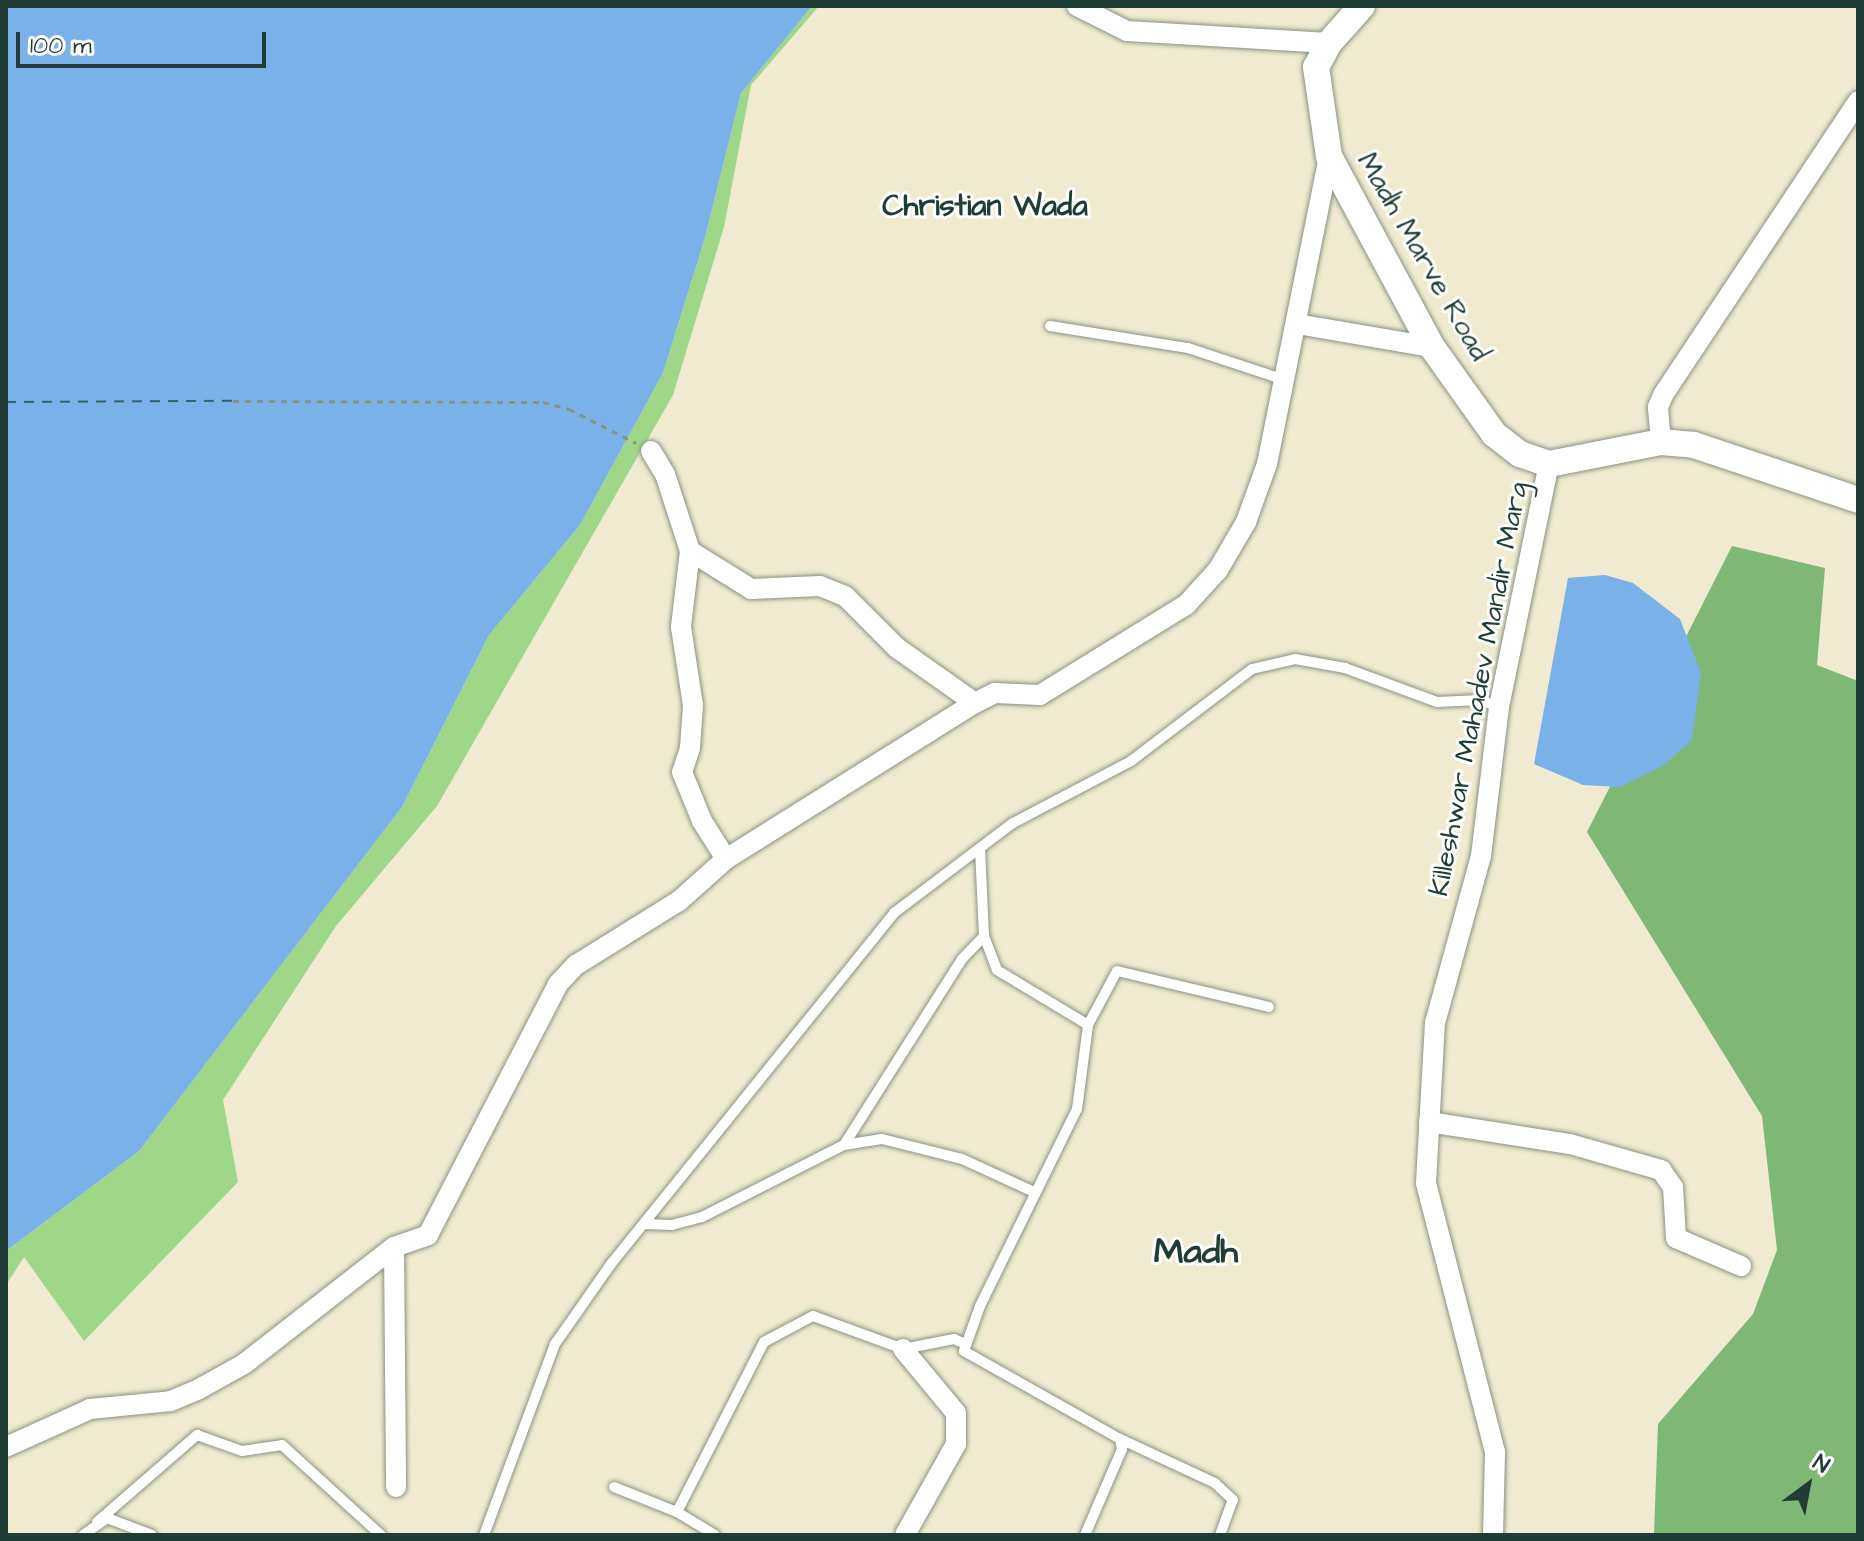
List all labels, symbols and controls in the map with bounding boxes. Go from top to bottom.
scale bar [20,16,270,66]
text: 100 m [30,29,92,63]
street label: Madh Marve Road [1350,147,1496,367]
district label: Christian Wada [882,188,1088,224]
street label: Killeshwar Mahadev Mandir Marg [1422,479,1536,899]
district label: Madh [1154,1230,1238,1274]
north arrow [1768,1445,1848,1525]
text: N [1807,1447,1835,1481]

